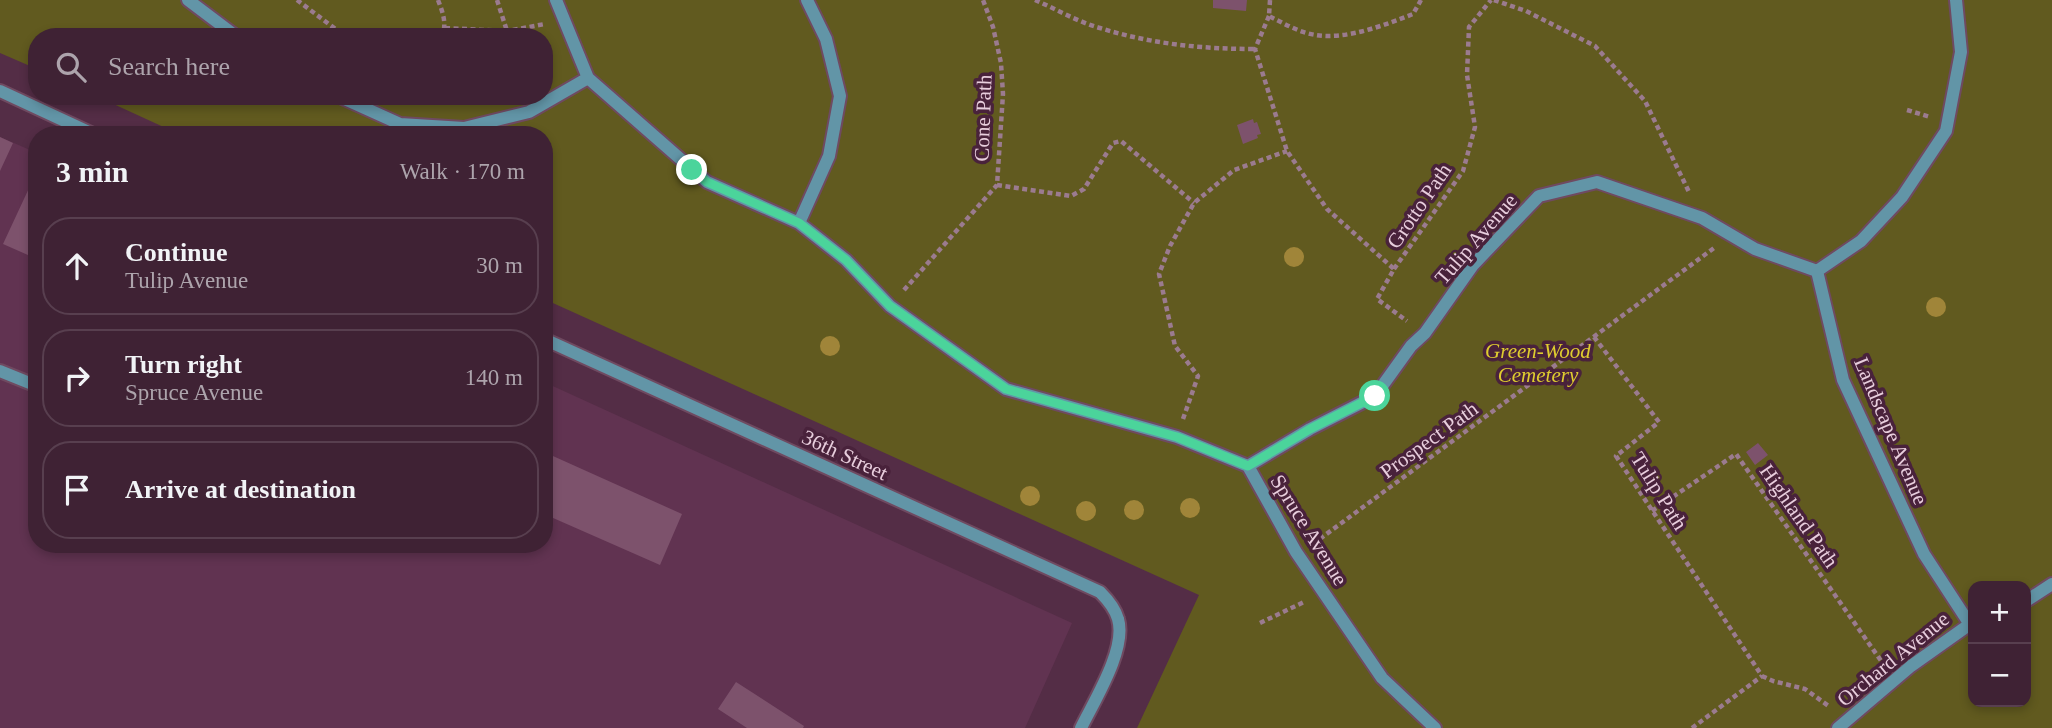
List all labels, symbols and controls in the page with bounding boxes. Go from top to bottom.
search box [28,28,553,105]
icon: search [52,48,90,86]
text: Search here [108,52,230,81]
street label: Cone Path [969,74,997,162]
route end [676,154,707,185]
text: 3 min [56,155,129,188]
text: Walk · 170 m [400,159,525,184]
street label: Grotto Path [1382,159,1456,253]
street label: Tulip Avenue [1430,189,1522,289]
text: Continue [125,238,228,267]
icon: ahead [58,247,96,285]
text: 30 m [476,253,523,278]
text: Tulip Avenue [125,268,248,293]
park label: Green-Wood Cemetery [1485,339,1591,387]
text: Turn right [125,350,242,379]
street label: Landscape Avenue [1849,354,1933,508]
icon: right [58,359,96,397]
text: 140 m [465,365,523,390]
text: Spruce Avenue [125,380,263,405]
route start [1359,380,1390,411]
street label: Prospect Path [1375,396,1483,483]
street label: 36th Street [798,425,892,485]
street label: Tulip Path [1626,448,1693,535]
street label: Highland Path [1755,460,1844,573]
street label: Spruce Avenue [1265,470,1353,590]
icon: arrive [58,471,96,509]
text: Arrive at destination [125,475,356,504]
map controls [1968,581,2031,707]
button: + [1968,581,2031,644]
street label: Orchard Avenue [1832,607,1954,711]
button: − [1968,644,2031,707]

